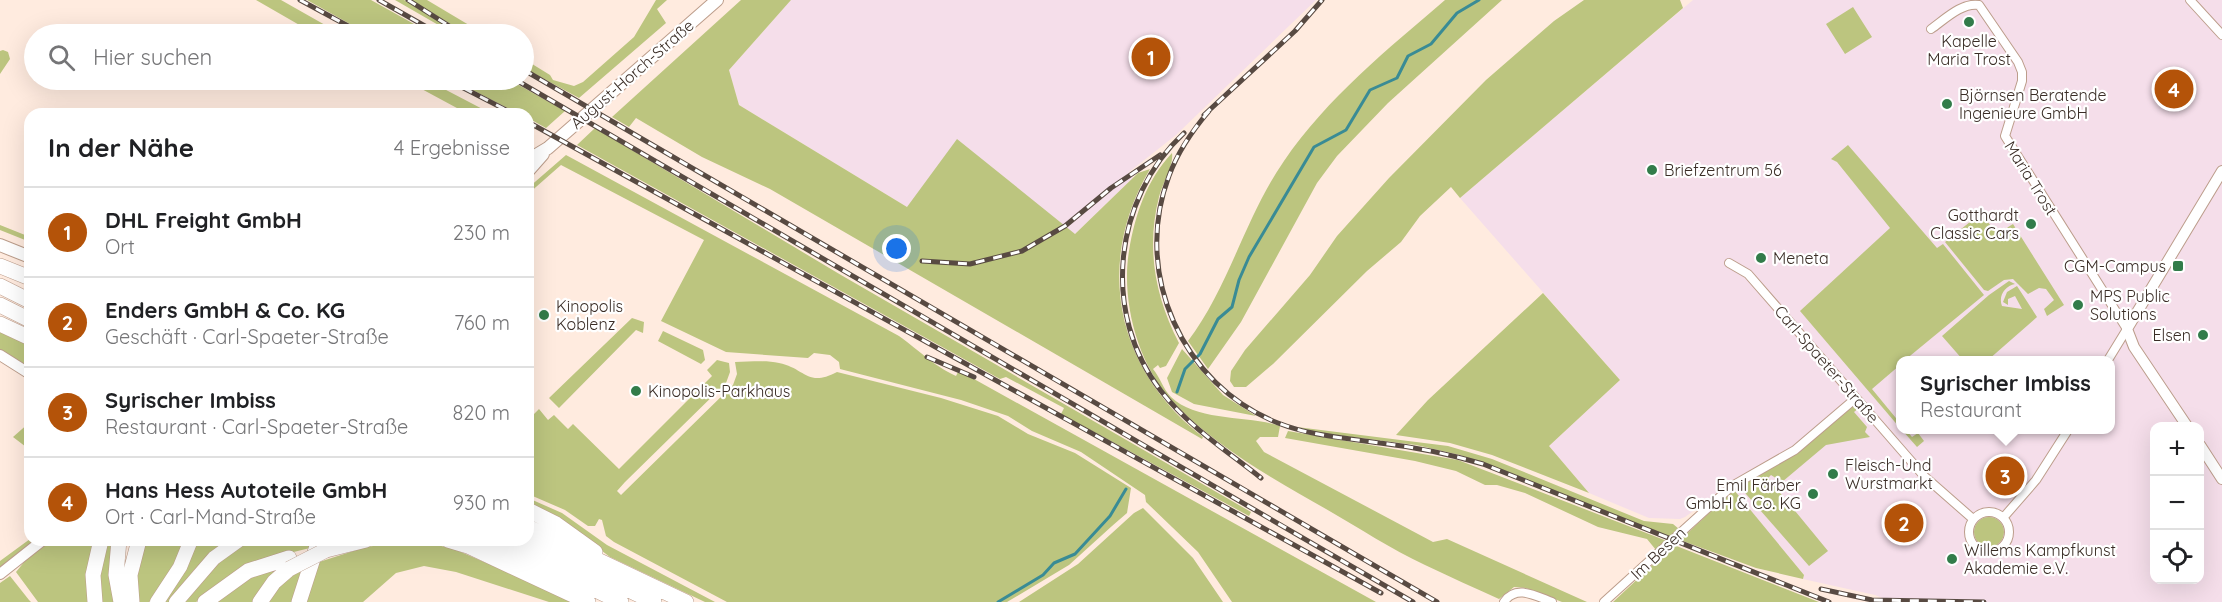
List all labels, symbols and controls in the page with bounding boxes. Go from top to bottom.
street label: August-Horch-Straße [566,15,698,133]
marker: Kapelle Maria Trost [1962,15,1976,29]
search box [24,24,534,90]
place label: Kapelle Maria Trost [1927,31,2011,69]
pin: 1 [1132,34,1170,80]
icon: search [45,41,78,74]
text: Hier suchen [93,43,212,71]
pin: 4 [2154,66,2194,112]
place label: Björnsen Beratende Ingenieure GmbH [1959,85,2106,123]
marker: Björnsen Beratende Ingenieure GmbH [1940,97,1954,111]
text: In der Nähe [48,131,194,164]
text: 4 Ergebnisse [394,135,510,160]
street label: Maria Trost [2000,137,2062,219]
place label: Briefzentrum 56 [1664,160,1782,180]
marker: Briefzentrum 56 [1645,163,1659,177]
place label: Gotthardt Classic Cars [1930,205,2019,243]
text: DHL Freight GmbH [105,206,302,234]
marker: Gotthardt Classic Cars [2024,217,2038,231]
text: 1 [64,220,71,245]
text: 230 m [453,220,510,245]
text: Ort [105,234,135,259]
your location [882,234,911,263]
place label: Meneta [1773,248,1829,268]
marker: Meneta [1754,251,1768,265]
place label: CGM-Campus [2064,256,2166,276]
marker: CGM-Campus [2171,259,2185,273]
place label: MPS Public Solutions [2090,286,2170,324]
text: Enders GmbH & Co. KG [105,296,345,324]
place label: Kinopolis Koblenz [556,296,623,334]
marker: MPS Public Solutions [2071,298,2085,312]
street label: Carl-Spaeter-Straße [1770,301,1884,427]
marker: Kinopolis Koblenz [537,308,551,322]
text: 2 [62,310,73,335]
text: 760 m [454,310,510,335]
text: Geschäft · Carl-Spaeter-Straße [105,324,389,349]
place label: Elsen [2152,325,2191,345]
marker: Elsen [2196,328,2210,342]
popup [1896,356,2115,434]
text: Syrischer Imbiss [1920,369,2091,397]
place label: Kinopolis-Parkhaus [648,381,790,401]
marker: Kinopolis-Parkhaus [629,384,643,398]
text: Syrischer Imbiss [105,386,276,414]
text: Restaurant [1920,397,2022,422]
text: 3 [62,400,73,425]
text: 820 m [453,400,510,425]
text: Restaurant · Carl-Spaeter-Straße [105,414,408,439]
map controls [2150,422,2204,584]
button: + [2150,422,2204,476]
pin: 3 [1986,454,2024,498]
place label: Fleisch-Und Wurstmarkt [1845,455,1933,493]
marker: Fleisch-Und Wurstmarkt [1826,467,1840,481]
place label: Emil Färber GmbH & Co. KG [1686,475,1801,513]
text: Hans Hess Autoteile GmbH [105,476,387,504]
button: − [2150,476,2204,530]
marker: Emil Färber GmbH & Co. KG [1806,487,1820,501]
text: 4 [62,490,73,515]
text: 930 m [453,490,510,515]
pin: 2 [1884,500,1924,546]
text: Ort · Carl-Mand-Straße [105,504,316,529]
street label: Im Besen [1626,522,1690,584]
button: locate [2150,530,2204,584]
place label: Willems Kampfkunst Akademie e.V. [1964,540,2116,578]
marker: Willems Kampfkunst Akademie e.V. [1945,552,1959,566]

